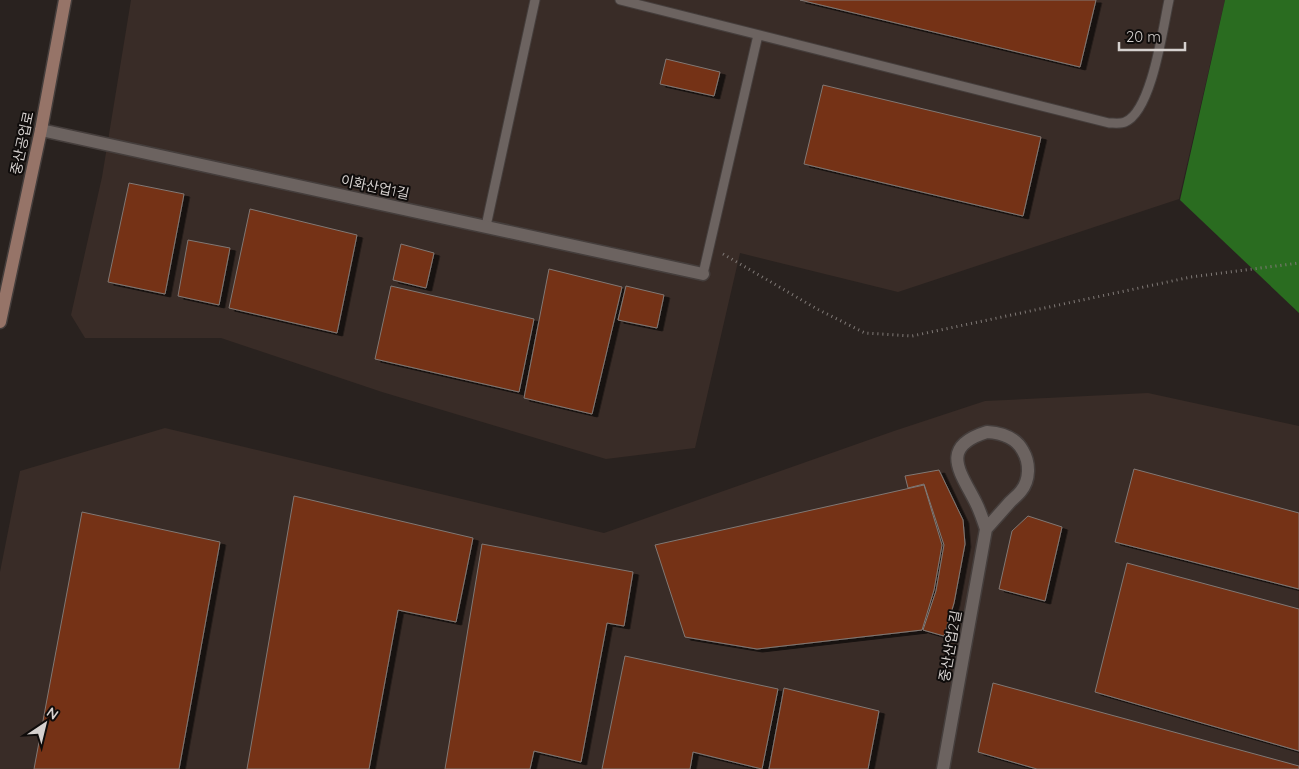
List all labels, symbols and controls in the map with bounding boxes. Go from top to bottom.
scale bar [1119,20,1185,52]
text: 20 m [1126,27,1161,46]
street label: 중산공업로 [7,110,38,176]
street label: 이화산업1길 [339,171,411,203]
street label: 중산산업2길 [935,609,965,683]
north arrow [20,699,70,749]
text: N [43,703,62,724]

